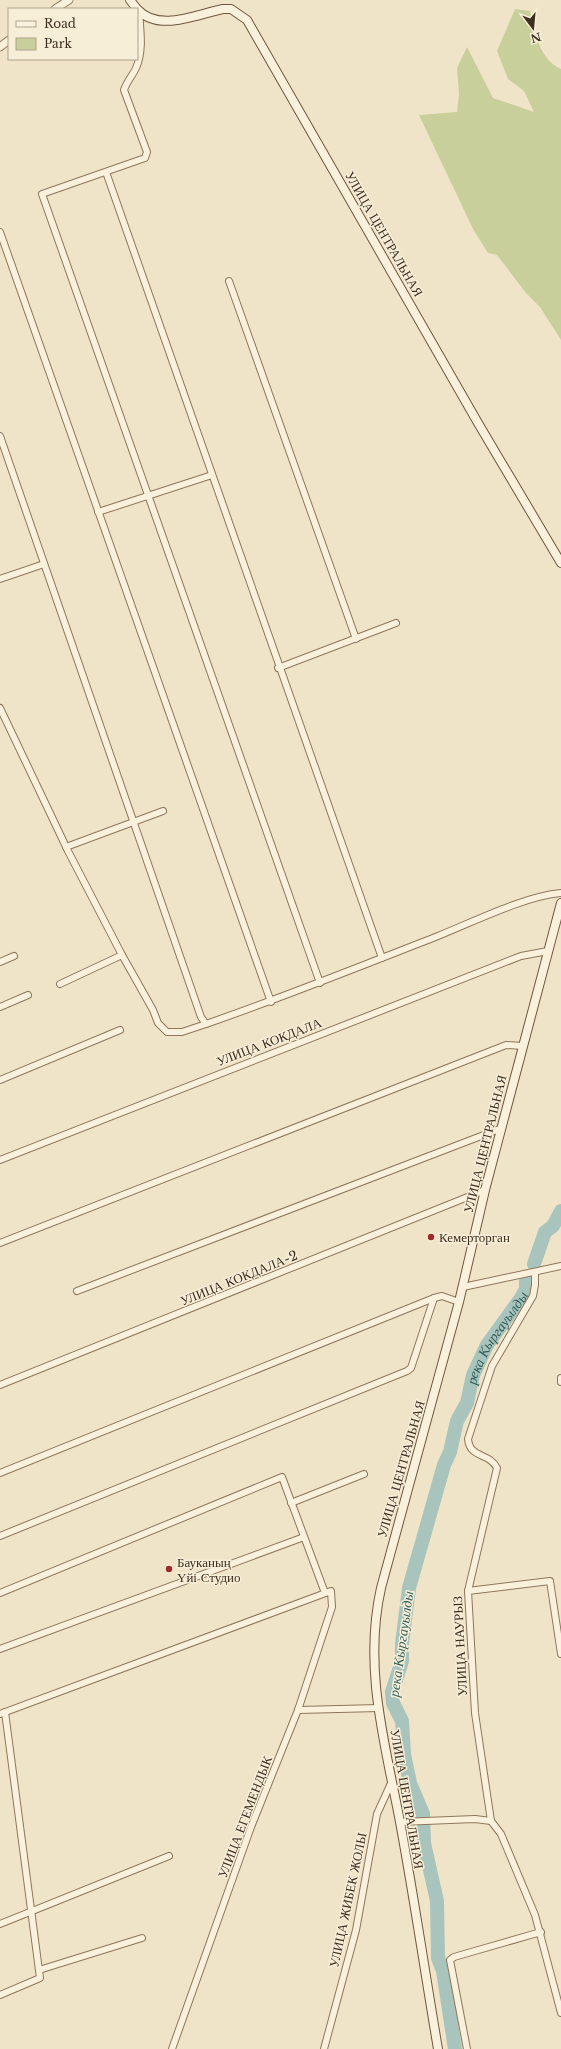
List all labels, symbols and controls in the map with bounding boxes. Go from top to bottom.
legend [8,8,138,60]
north arrow [513,8,553,48]
text: Road [44,16,76,31]
text: N [528,29,543,46]
text: Park [44,36,72,51]
street label: УЛИЦА ЦЕНТРАЛЬНАЯ [341,168,427,300]
street label: УЛИЦА КОКДАЛА [214,1014,325,1070]
street label: УЛИЦА ЦЕНТРАЛЬНАЯ [460,1073,510,1215]
place label: Кемерторган [439,1229,510,1246]
marker: Кемерторган [426,1232,436,1242]
street label: УЛИЦА КОКДАЛА-2 [178,1247,300,1309]
water label: река Кыргауылды [462,1288,532,1387]
street label: УЛИЦА ЦЕНТРАЛЬНАЯ [373,1398,429,1539]
place label: Бауканың Үйі Студио [177,1554,240,1586]
marker: Бауканың Үйі Студио [164,1564,174,1574]
water label: река Кыргауылды [385,1590,417,1699]
street label: УЛИЦА НАУРЫЗ [449,1595,471,1697]
street label: УЛИЦА ЦЕНТРАЛЬНАЯ [386,1728,428,1871]
street label: УЛИЦА ЕГЕМЕНДЫК [214,1753,276,1881]
street label: УЛИЦА ЖИБЕК ЖОЛЫ [325,1831,371,1969]

